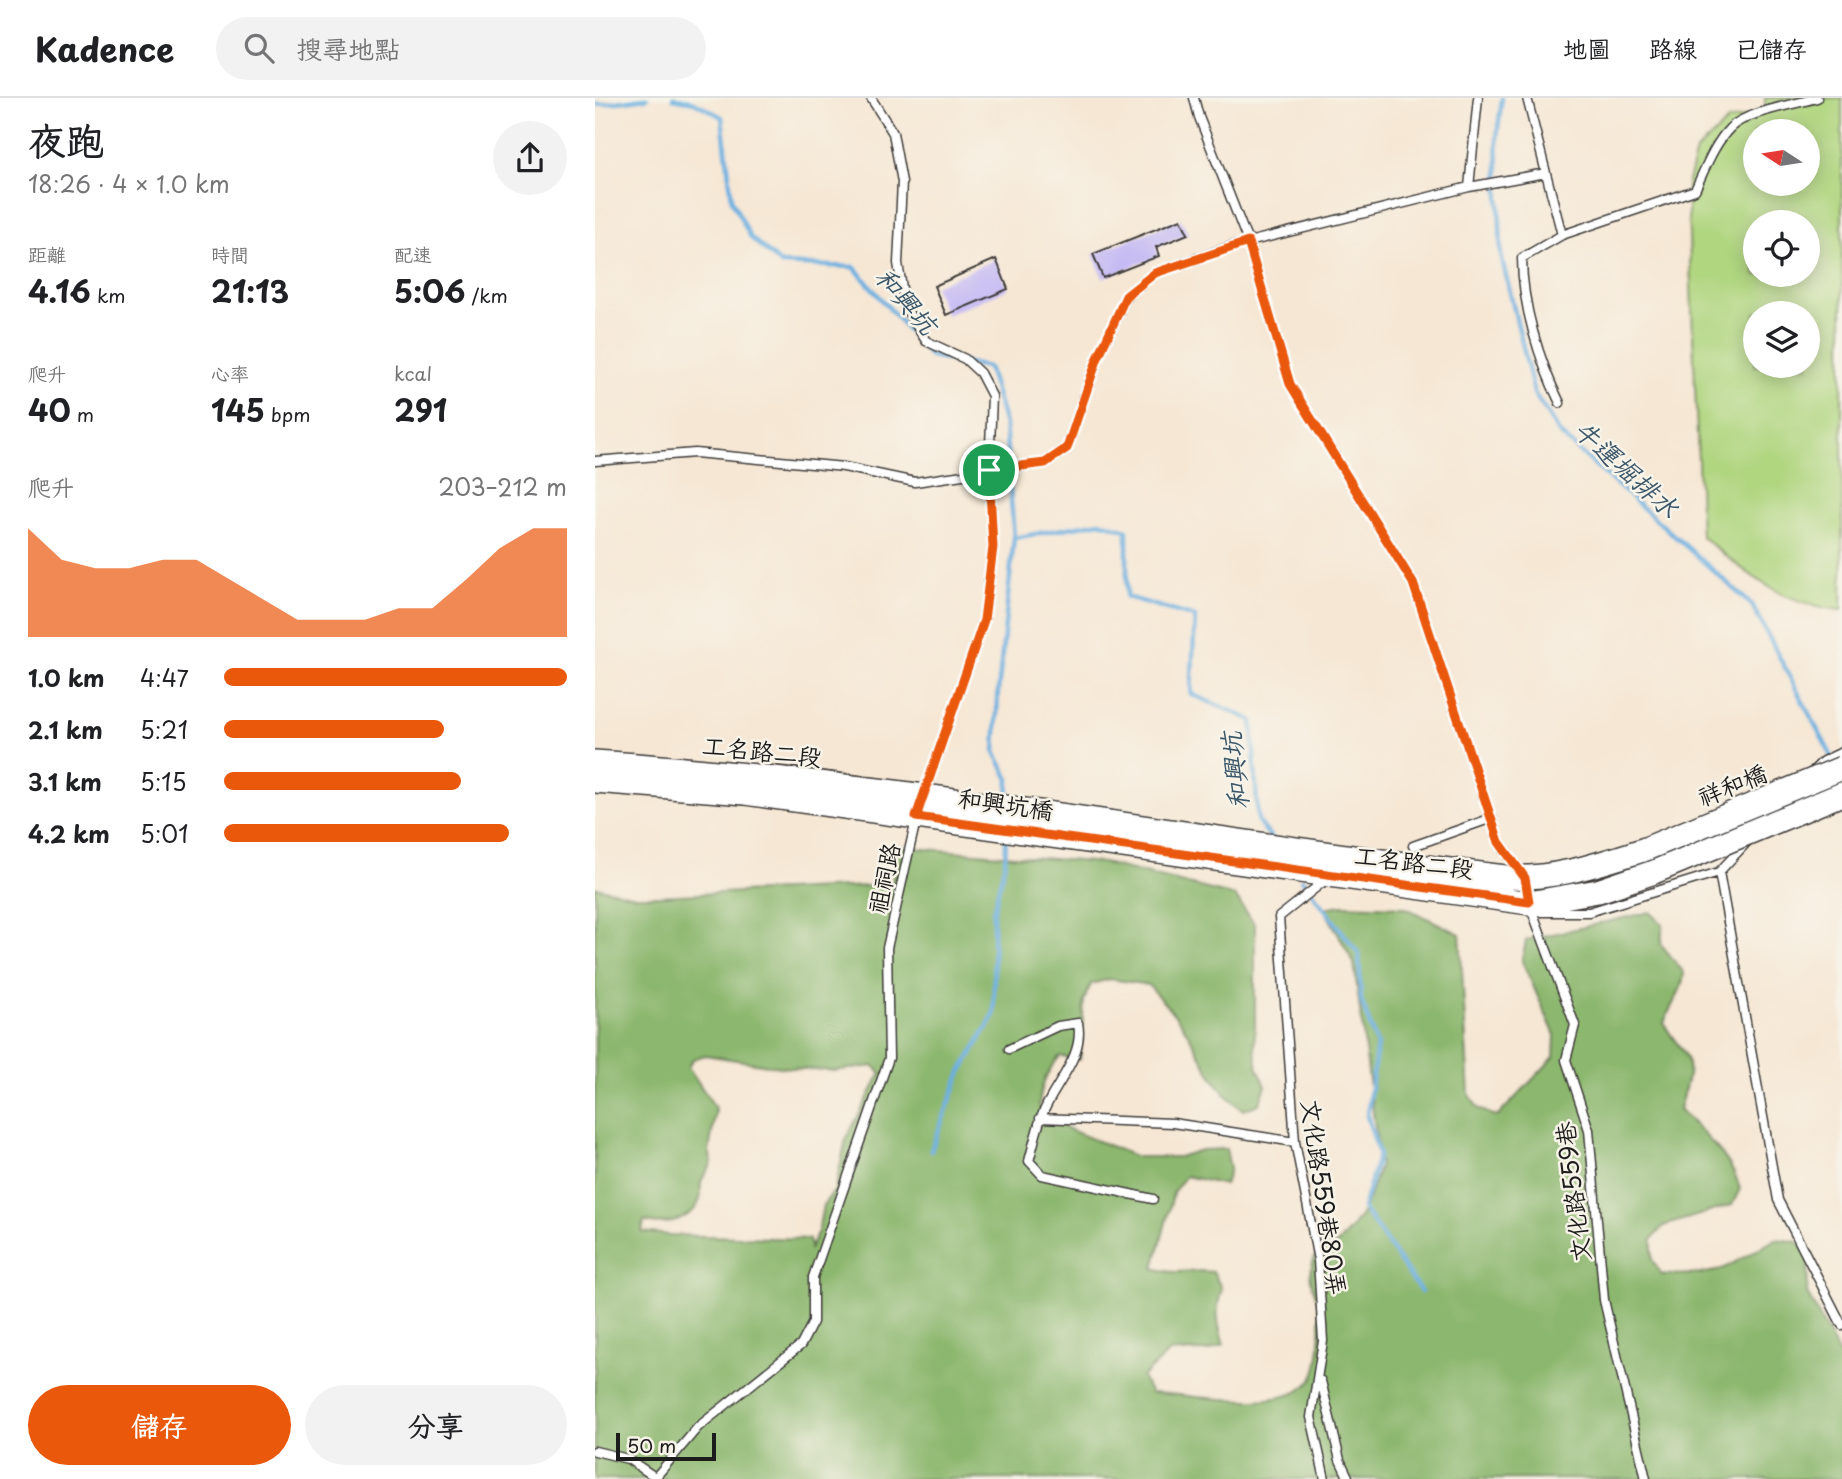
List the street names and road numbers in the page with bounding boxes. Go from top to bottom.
street label: 工名路二段 [700,726,824,774]
street label: 祥和橋 [1692,754,1772,814]
street label: 和興坑橋 [956,778,1056,828]
street label: 工名路二段 [1352,836,1476,886]
street label: 祖祠路 [858,839,908,917]
street label: 文化路559巷80弄 [1293,1097,1357,1297]
street label: 文化路559巷 [1546,1120,1598,1264]

